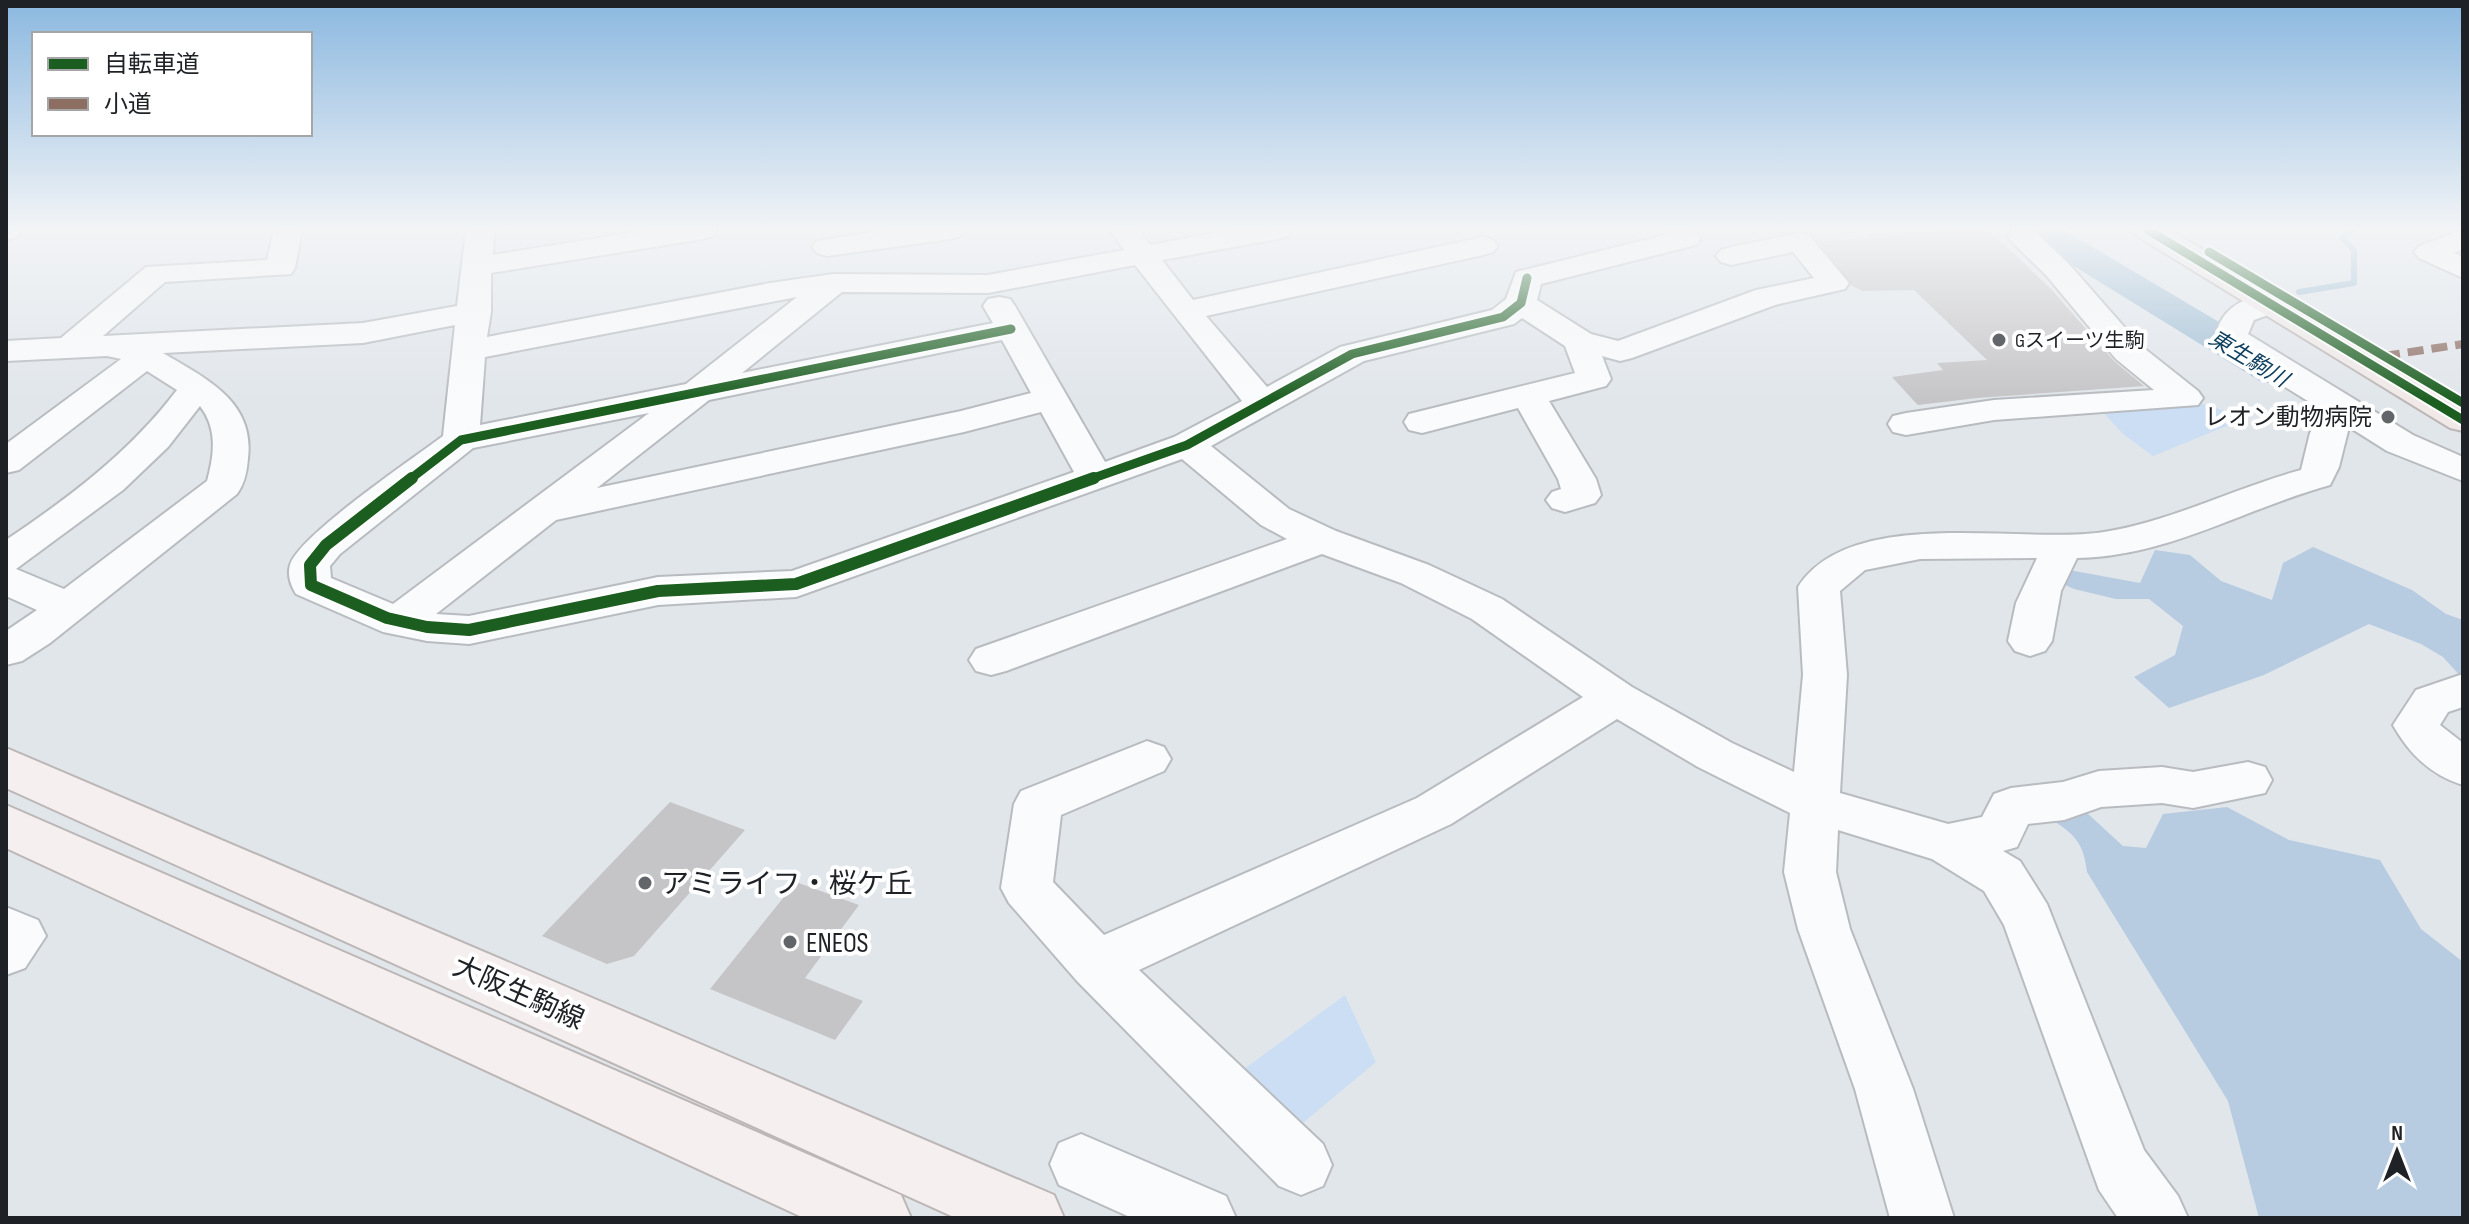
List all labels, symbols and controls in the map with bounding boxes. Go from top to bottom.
legend [32,32,312,136]
text: 自転車道 [104,50,200,79]
text: 小道 [104,90,152,119]
water label: 東生駒川 [2204,325,2295,395]
place label: Gスイーツ生駒 [2015,329,2145,353]
marker: Gスイーツ生駒 [1990,331,2008,349]
place label: レオン動物病院 [2204,403,2372,432]
marker: レオン動物病院 [2379,408,2397,426]
place label: アミライフ・桜ケ丘 [661,868,912,901]
marker: アミライフ・桜ケ丘 [636,874,654,892]
place label: ENEOS [806,927,869,960]
marker: ENEOS [781,933,799,951]
street label: 大阪生駒線 [448,950,589,1037]
north arrow [2357,1112,2437,1192]
text: N [2391,1120,2403,1147]

